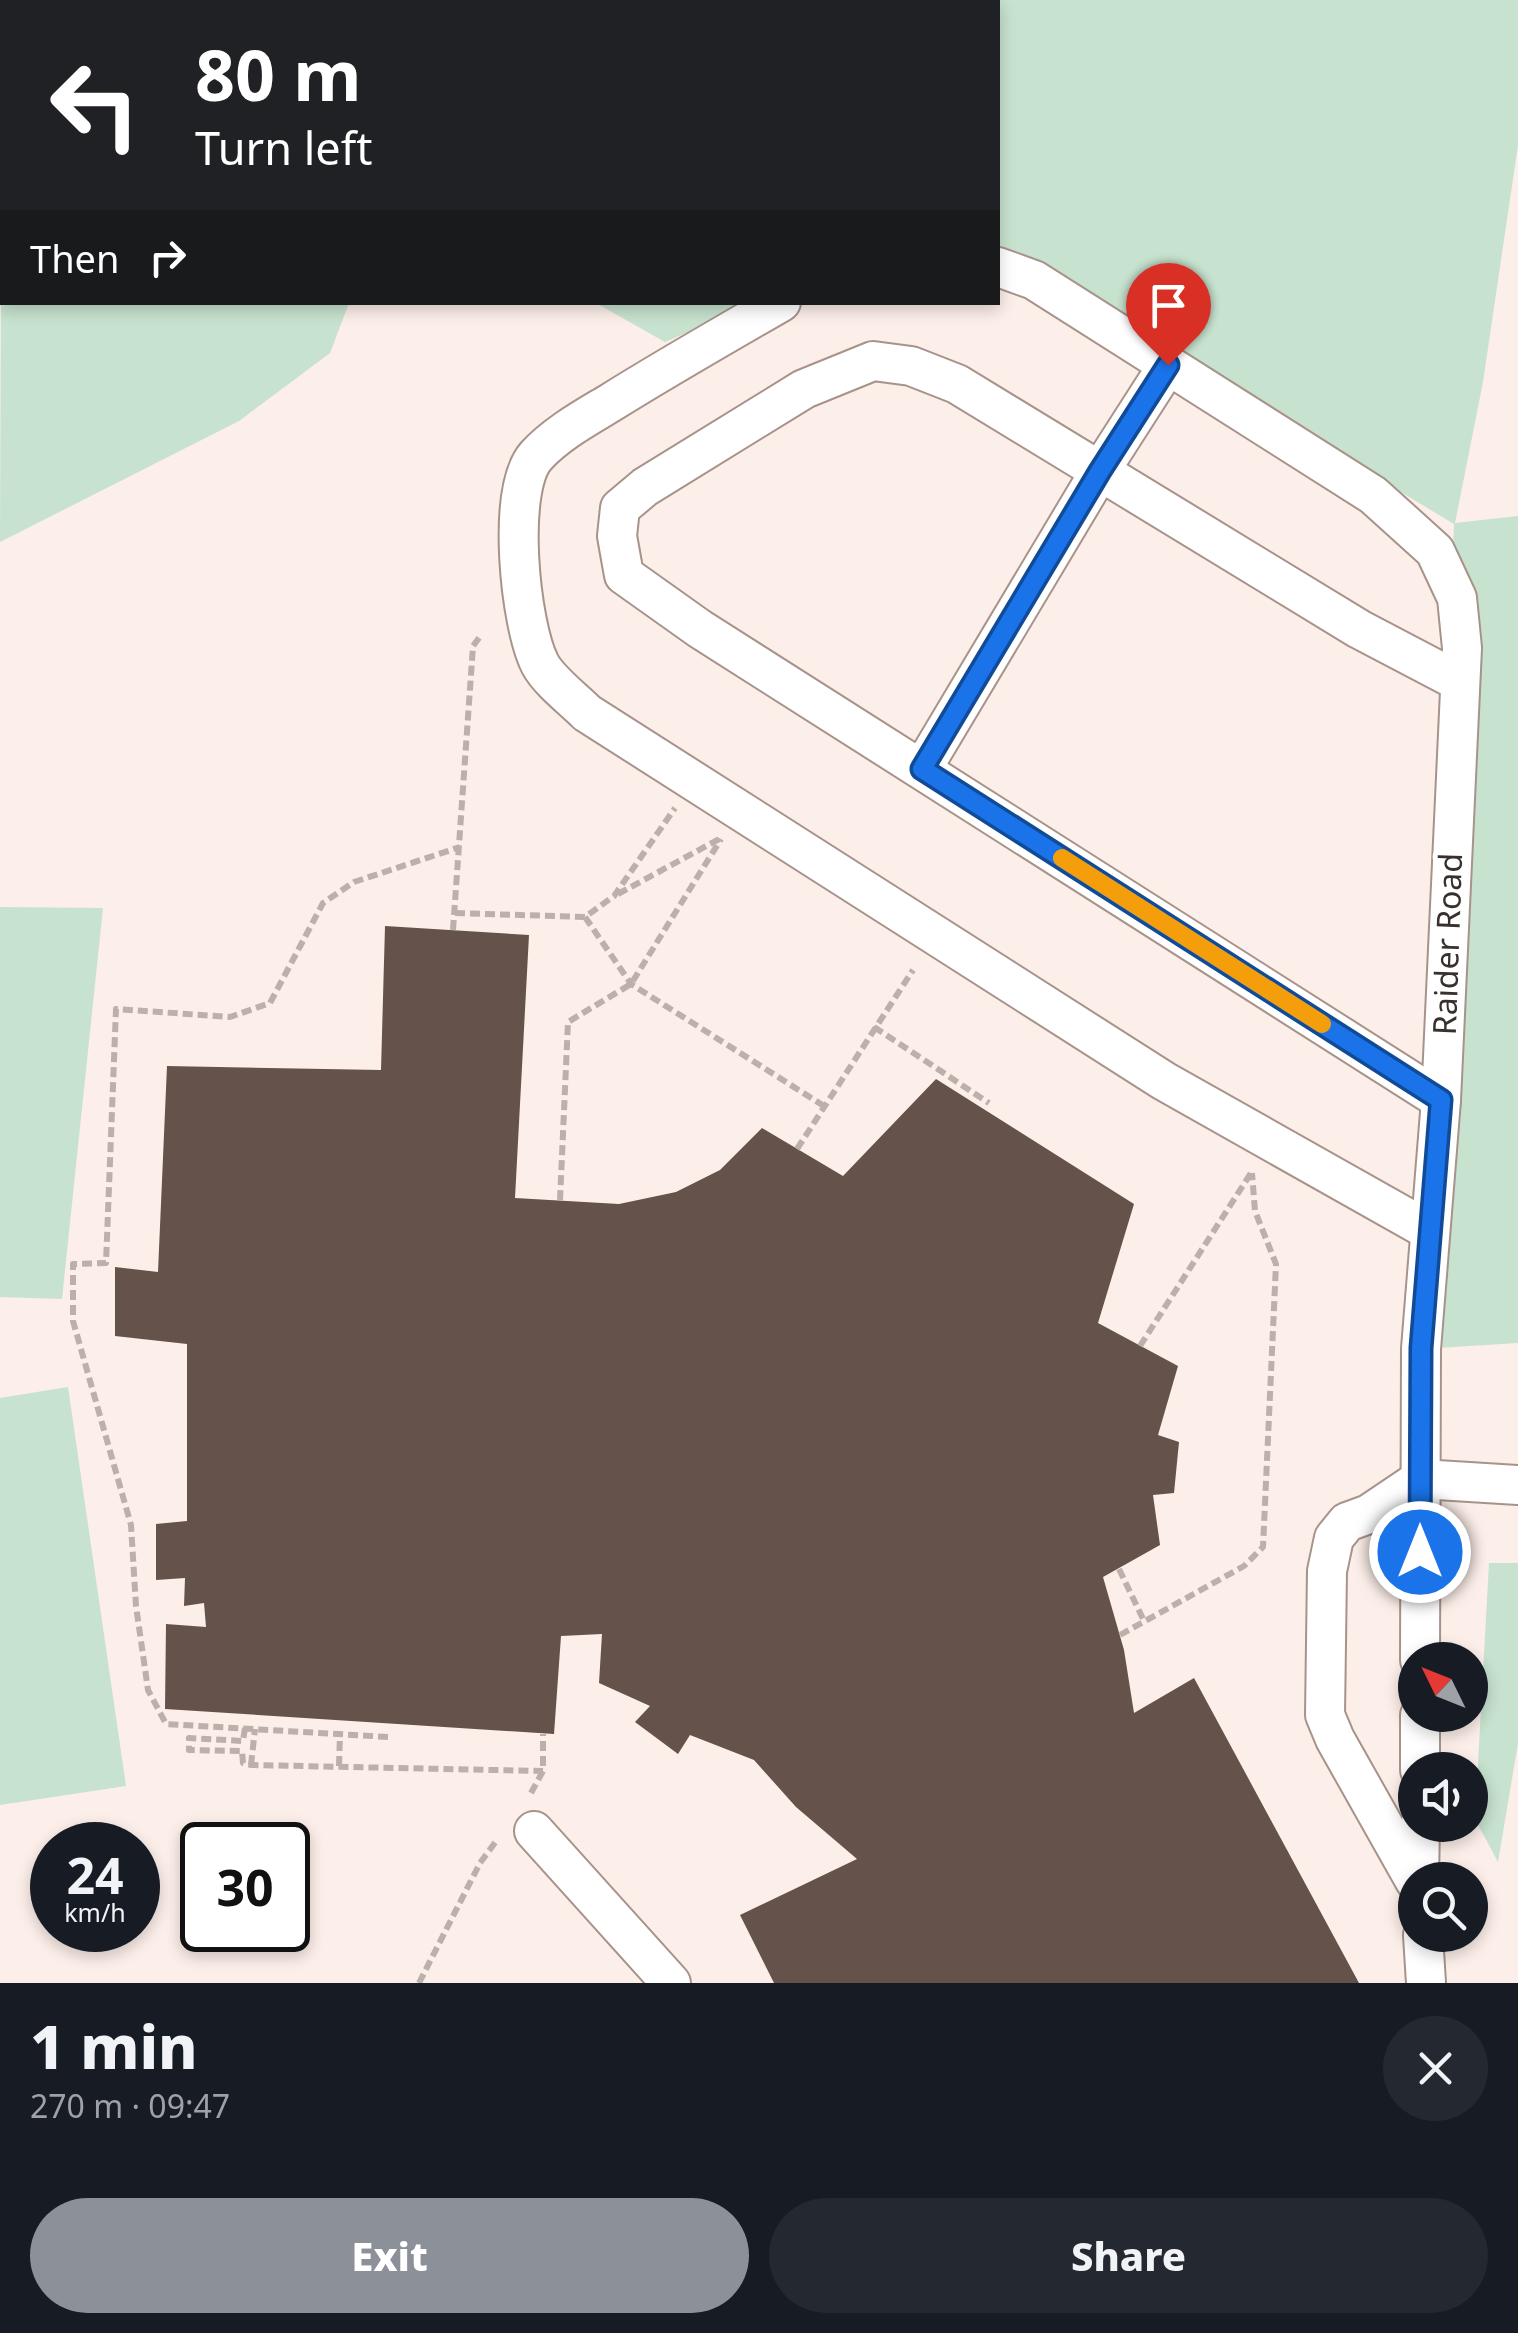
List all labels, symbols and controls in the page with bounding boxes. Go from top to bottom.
text: 80 m [195,26,362,122]
icon: left [30,40,160,170]
text: Turn left [195,117,372,178]
icon: right [140,230,195,285]
text: Then [30,232,120,284]
pin [1126,263,1211,366]
icon: arrive [1141,278,1196,333]
street label: Raider Road [1422,852,1471,1036]
position arrow [1368,1500,1472,1604]
north arrow [1398,1642,1488,1732]
map controls [1398,1642,1488,1952]
button: sound [1398,1752,1488,1842]
speed limit sign: 30 [180,1822,310,1952]
text: 24 [66,1841,124,1909]
button: search [1398,1862,1488,1952]
text: km/h [64,1895,126,1929]
text: 1 min [30,2005,198,2087]
button: close [1383,2016,1488,2121]
text: 270 m · 09:47 [30,2084,230,2127]
button: Exit [30,2198,749,2313]
button: Share [769,2198,1488,2313]

